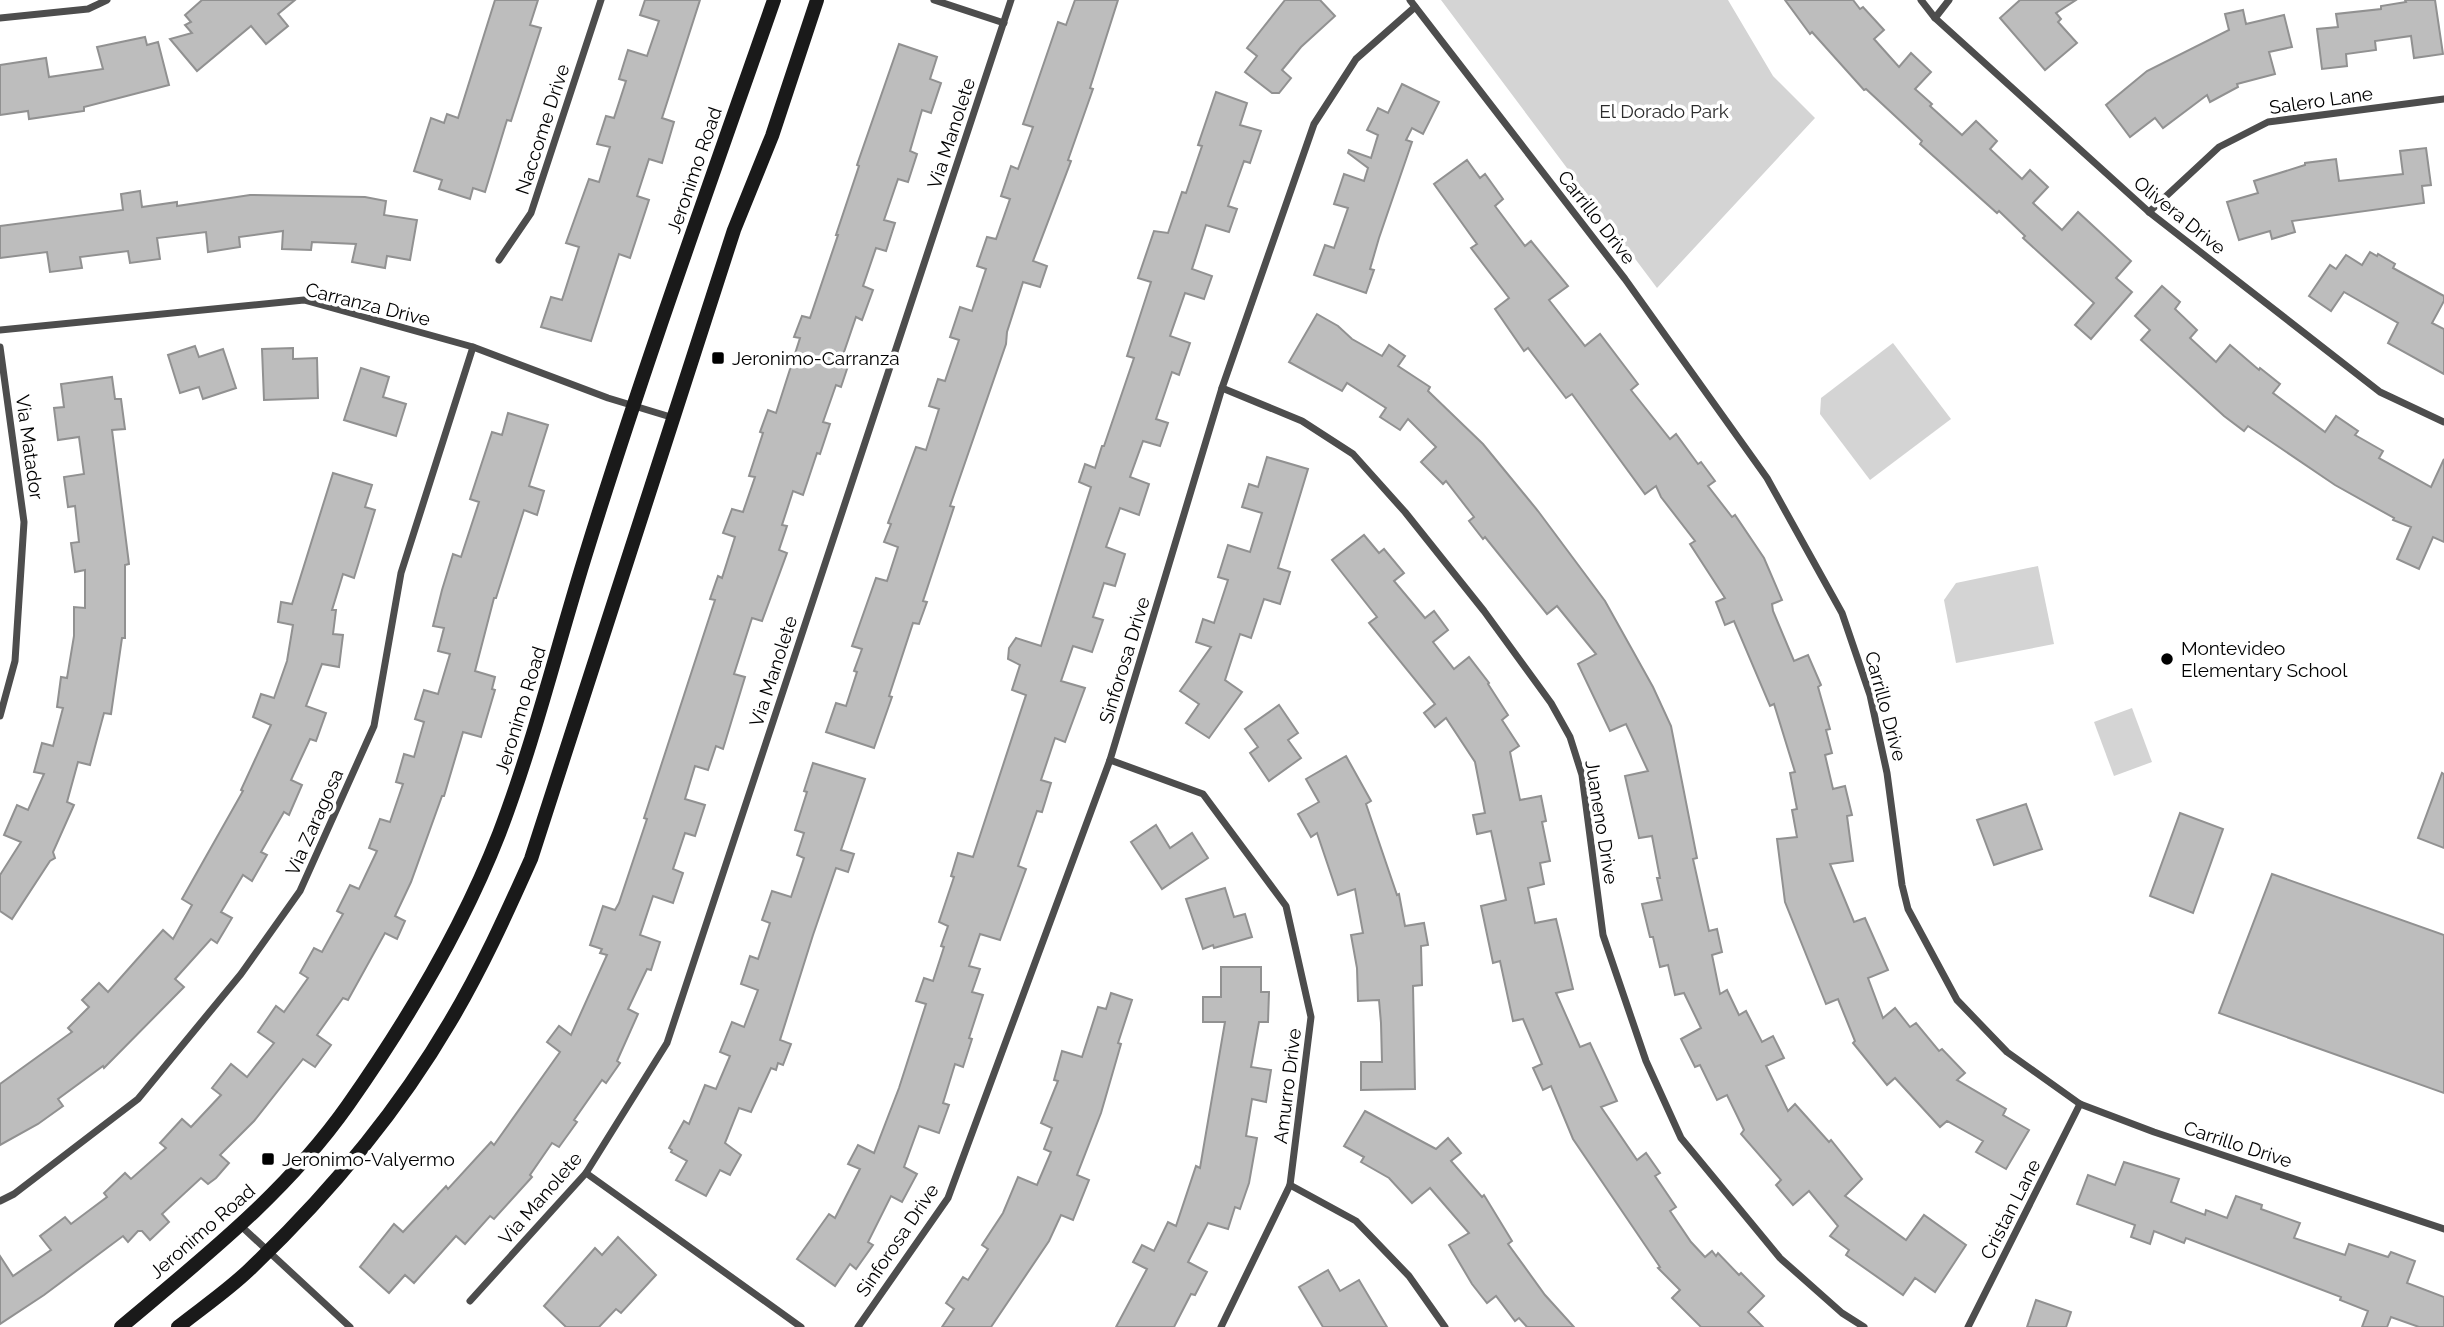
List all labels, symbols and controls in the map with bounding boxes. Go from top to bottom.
street label: Naccome Drive [511,61,573,197]
street label: Via Manolete [923,75,979,191]
street label: Salero Lane [2268,82,2374,118]
park label: El Dorado Park [1599,100,1729,122]
street label: Jeronimo Road [662,104,726,236]
street label: Carrillo Drive [1554,166,1640,268]
street label: Olivera Drive [2130,171,2230,259]
street label: Carranza Drive [303,278,433,330]
place label: Jeronimo-Carranza [732,347,900,369]
marker: Jeronimo-Carranza [710,350,726,366]
street label: Via Matador [12,393,48,501]
street label: Sinforosa Drive [1094,594,1154,726]
street label: Via Manolete [745,613,801,729]
place label: Montevideo Elementary School [2181,637,2348,681]
street label: Jeronimo Road [490,644,550,776]
street label: Carrillo Drive [1861,649,1911,763]
marker: Montevideo Elementary School [2159,651,2175,667]
street label: Juaneno Drive [1581,758,1623,886]
street label: Via Zaragosa [281,765,347,879]
street label: Amurro Drive [1269,1027,1305,1145]
street label: Carrillo Drive [2181,1116,2295,1172]
street label: Via Manolete [494,1147,586,1249]
place label: Jeronimo-Valyermo [282,1148,455,1170]
marker: Jeronimo-Valyermo [260,1151,276,1167]
street label: Cristan Lane [1975,1155,2045,1263]
street label: Jeronimo Road [145,1179,259,1283]
street label: Sinforosa Drive [851,1179,943,1301]

